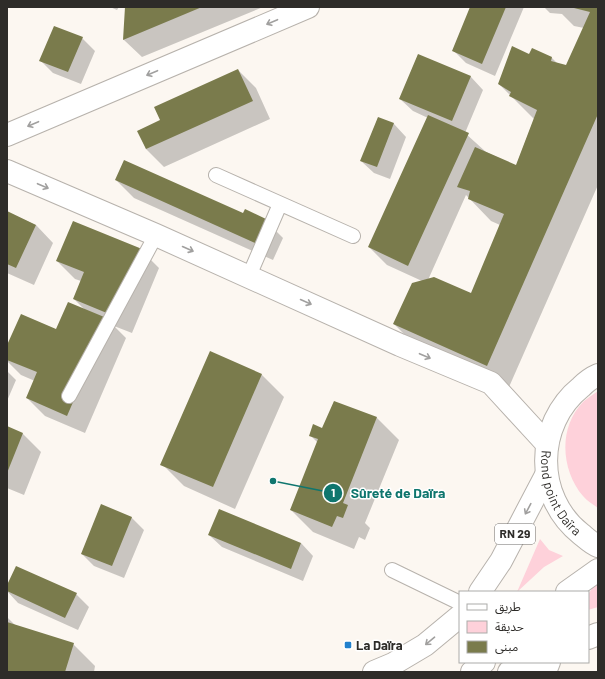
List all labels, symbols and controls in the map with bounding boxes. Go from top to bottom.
one-way arrow [266,19,278,26]
one-way arrow [147,70,159,77]
one-way arrow [27,121,39,128]
one-way arrow [36,183,48,190]
one-way arrow [182,246,194,253]
one-way arrow [300,299,312,306]
one-way arrow [418,352,430,360]
street label: Rond point Daïra [538,450,585,539]
callout: Sûreté de Daïra [323,480,453,506]
text: Sûreté de Daïra [351,484,445,501]
text: 1 [331,485,335,499]
one-way arrow [524,503,531,515]
road number: RN 29 [495,524,535,544]
legend [459,591,589,663]
text: طريق [495,599,521,615]
text: حديقة [495,619,524,634]
one-way arrow [425,636,435,645]
place label: La Daïra [356,637,403,653]
text: مبنى [495,639,518,654]
marker: La Daïra [343,640,353,650]

